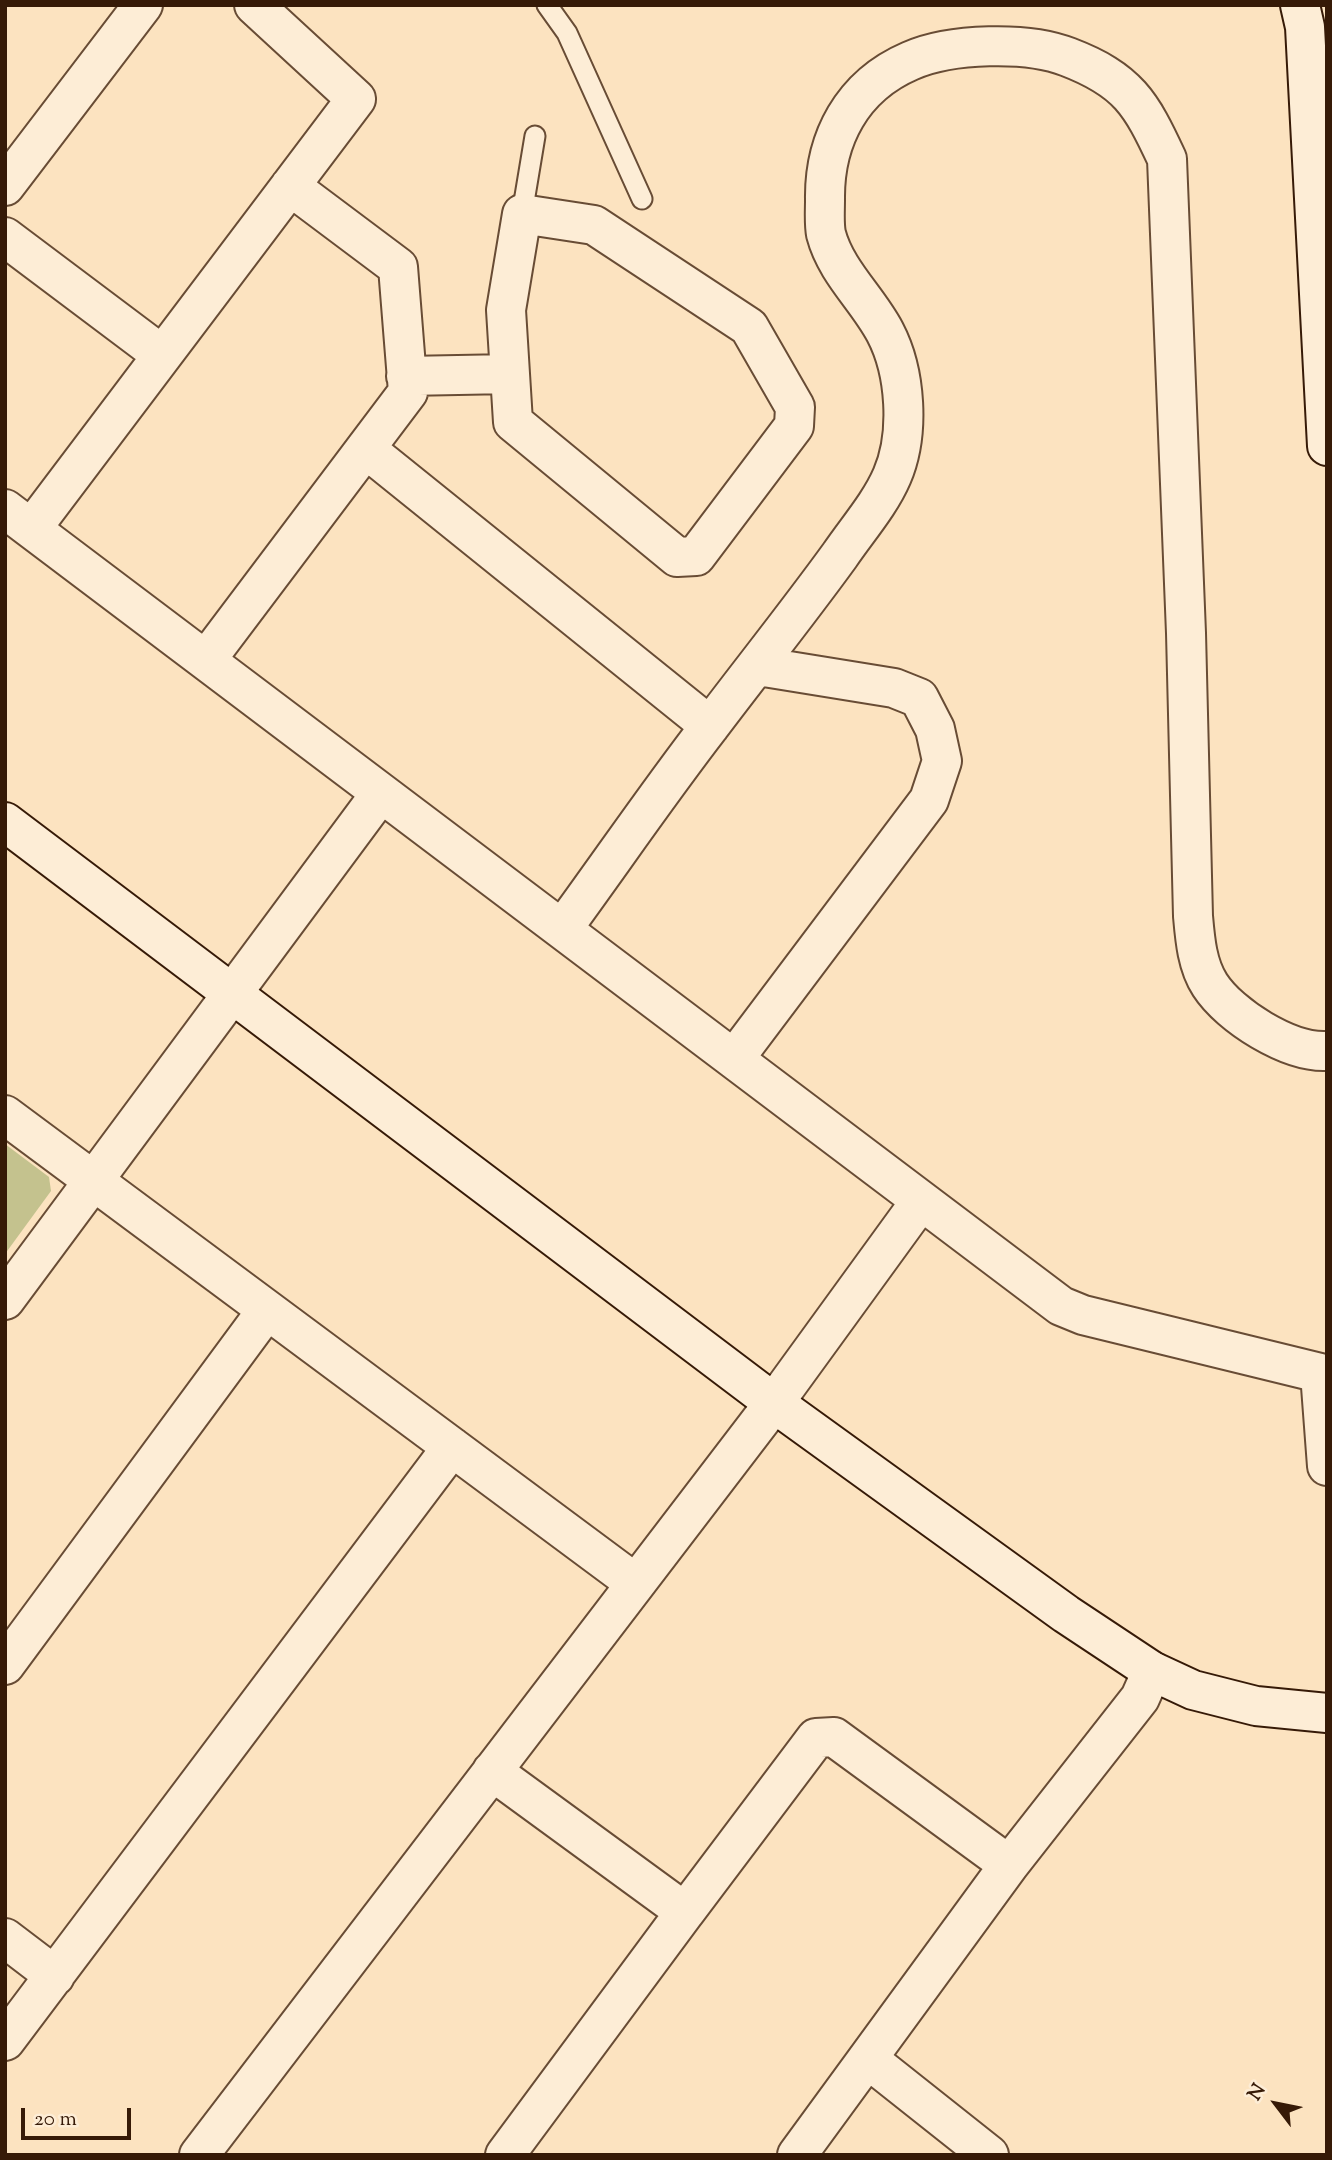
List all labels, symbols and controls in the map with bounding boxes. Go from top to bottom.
north arrow [1241,2069,1311,2139]
text: N [1242,2079,1273,2106]
scale bar [24,2094,135,2138]
text: 20 m [34,2105,77,2135]

